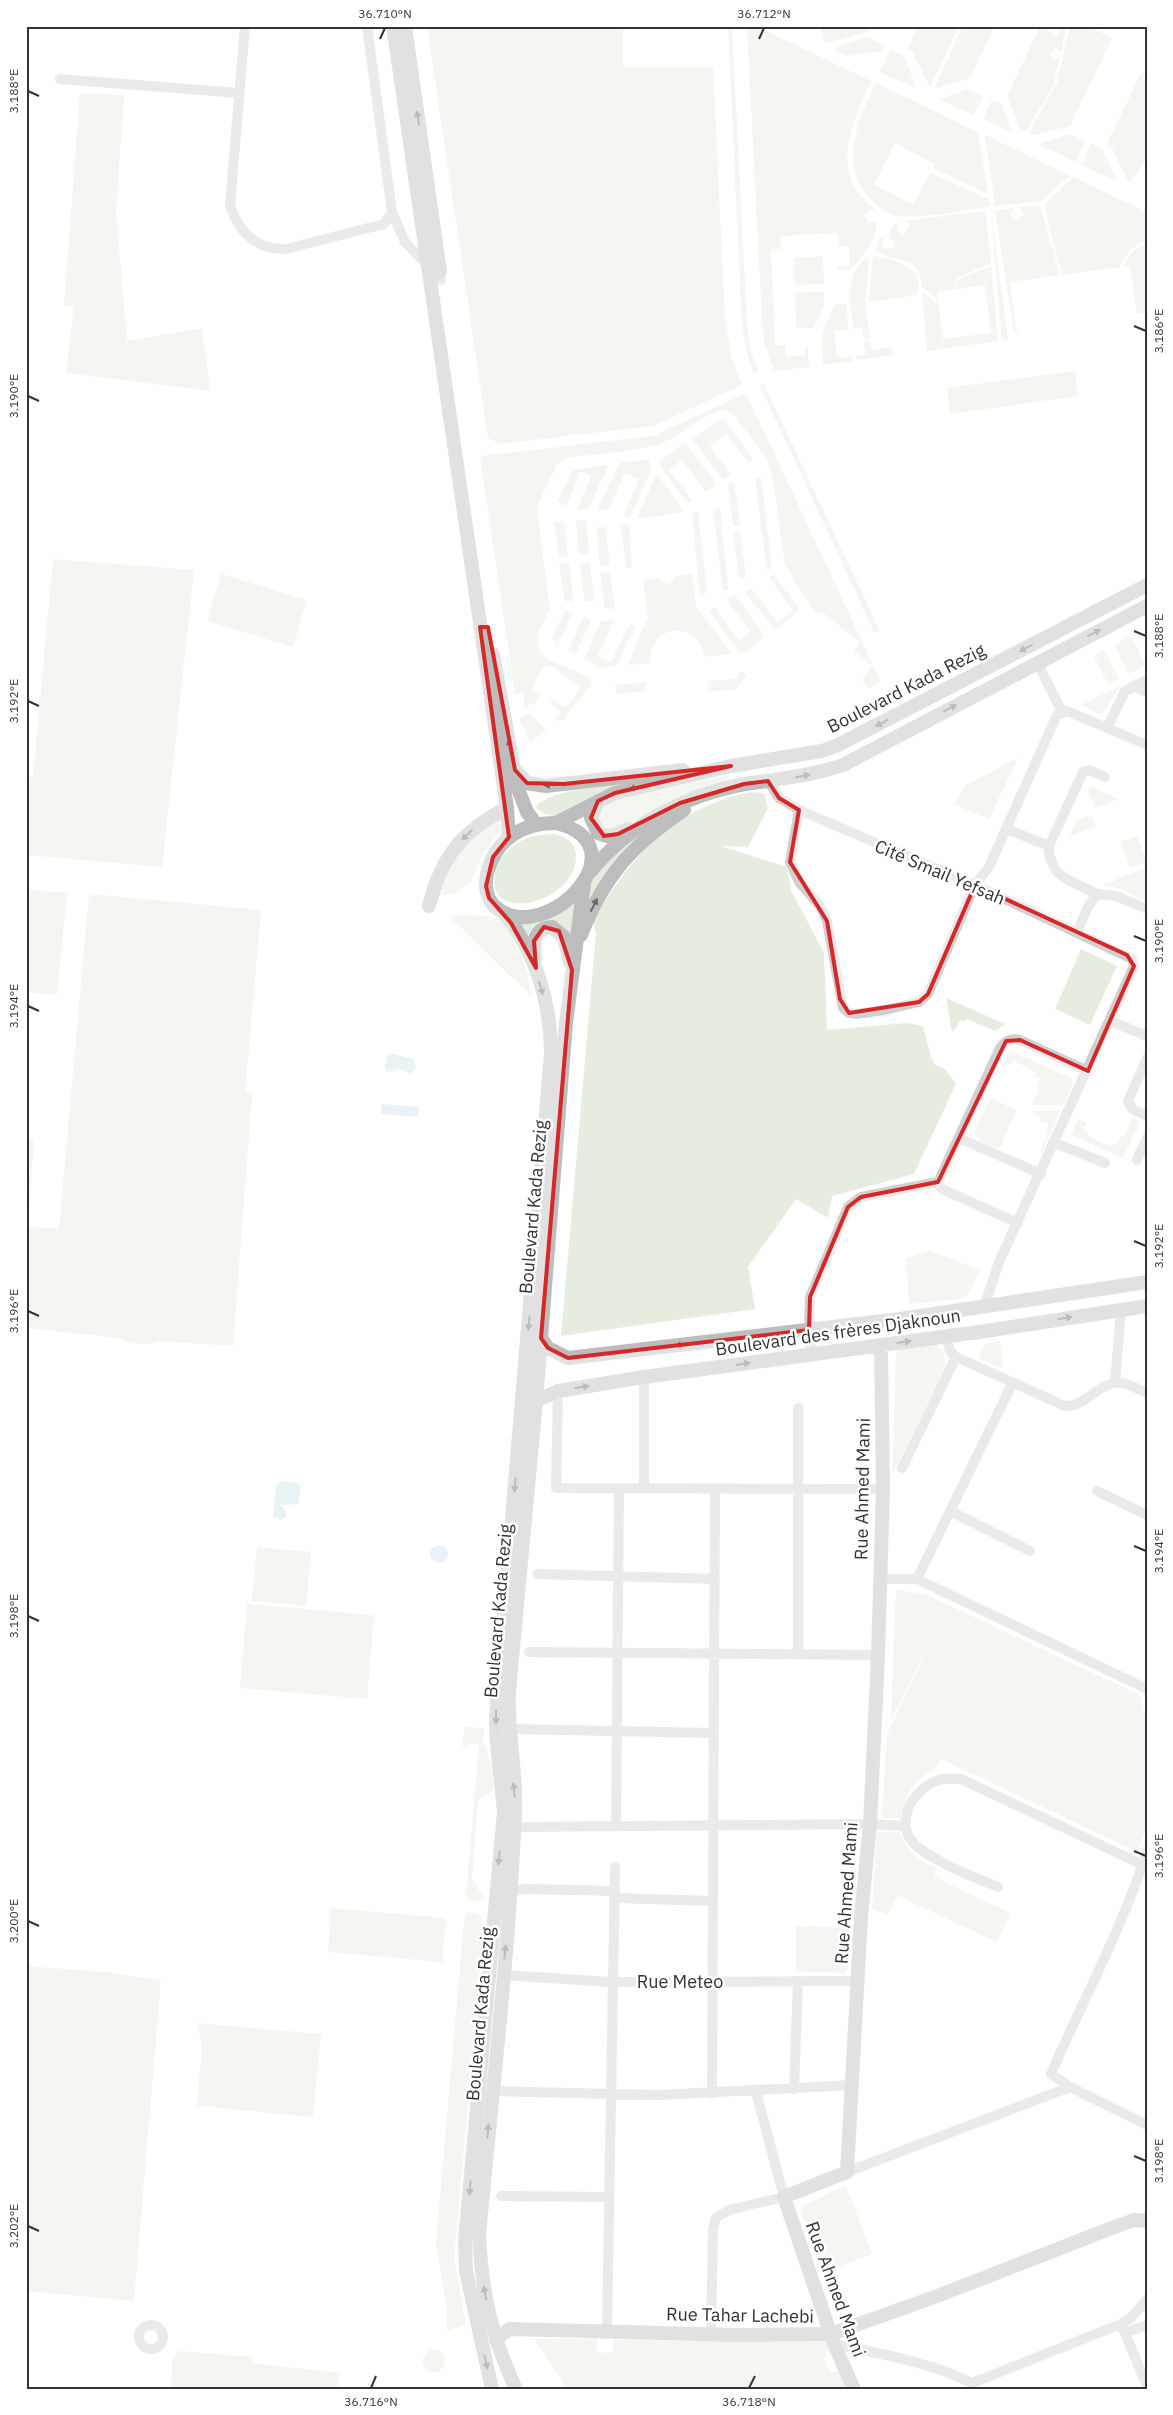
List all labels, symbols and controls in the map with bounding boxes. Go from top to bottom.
text: 36.710°N [358,6,412,21]
text: 36.712°N [737,6,791,21]
text: 3.188°E [6,69,21,113]
one-way arrow [414,109,422,125]
text: 3.186°E [1151,309,1166,353]
text: 3.190°E [6,374,21,418]
text: 3.188°E [1151,614,1166,658]
one-way arrow [1087,629,1101,637]
street label: Boulevard Kada Rezig [823,638,989,738]
one-way arrow [1018,644,1033,652]
text: 3.192°E [6,679,21,723]
one-way arrow [943,704,957,712]
one-way arrow [874,719,889,727]
one-way arrow [506,737,514,753]
one-way arrow [796,771,812,779]
one-way arrow [543,781,559,789]
one-way arrow [629,784,644,792]
one-way arrow [461,829,473,841]
street label: Cité Smail Yefsah [871,834,1009,910]
one-way arrow [590,898,598,912]
text: 3.190°E [1151,919,1166,963]
one-way arrow [538,980,546,995]
text: 3.194°E [6,984,21,1028]
street label: Boulevard Kada Rezig [514,1119,552,1295]
text: 3.192°E [1151,1224,1166,1268]
text: 3.196°E [6,1289,21,1333]
street label: Boulevard des frères Djaknoun [714,1303,962,1361]
one-way arrow [1057,1314,1073,1322]
one-way arrow [525,1315,533,1331]
one-way arrow [896,1338,912,1346]
one-way arrow [674,1341,690,1349]
one-way arrow [735,1359,751,1367]
one-way arrow [574,1383,590,1391]
street label: Rue Ahmed Mami [849,1418,875,1560]
one-way arrow [511,1477,519,1493]
street label: Boulevard Kada Rezig [479,1523,517,1699]
text: 3.194°E [1151,1529,1166,1573]
text: 3.198°E [6,1594,21,1638]
one-way arrow [492,1709,500,1725]
one-way arrow [510,1781,518,1797]
street label: Rue Ahmed Mami [830,1821,862,1965]
text: 3.196°E [1151,1834,1166,1878]
one-way arrow [495,1850,503,1866]
text: 3.200°E [6,1899,21,1943]
street label: Boulevard Kada Rezig [461,1926,499,2102]
one-way arrow [501,1943,509,1959]
street label: Rue Meteo [637,1970,723,1993]
one-way arrow [485,2123,493,2139]
text: 3.198°E [1151,2139,1166,2183]
one-way arrow [466,2181,474,2197]
text: 3.202°E [6,2204,21,2248]
street label: Rue Ahmed Mami [801,2218,871,2360]
one-way arrow [481,2285,489,2300]
street label: Rue Tahar Lachebi [666,2302,814,2328]
one-way arrow [482,2354,490,2369]
text: 36.716°N [344,2394,398,2409]
text: 36.718°N [722,2394,776,2409]

